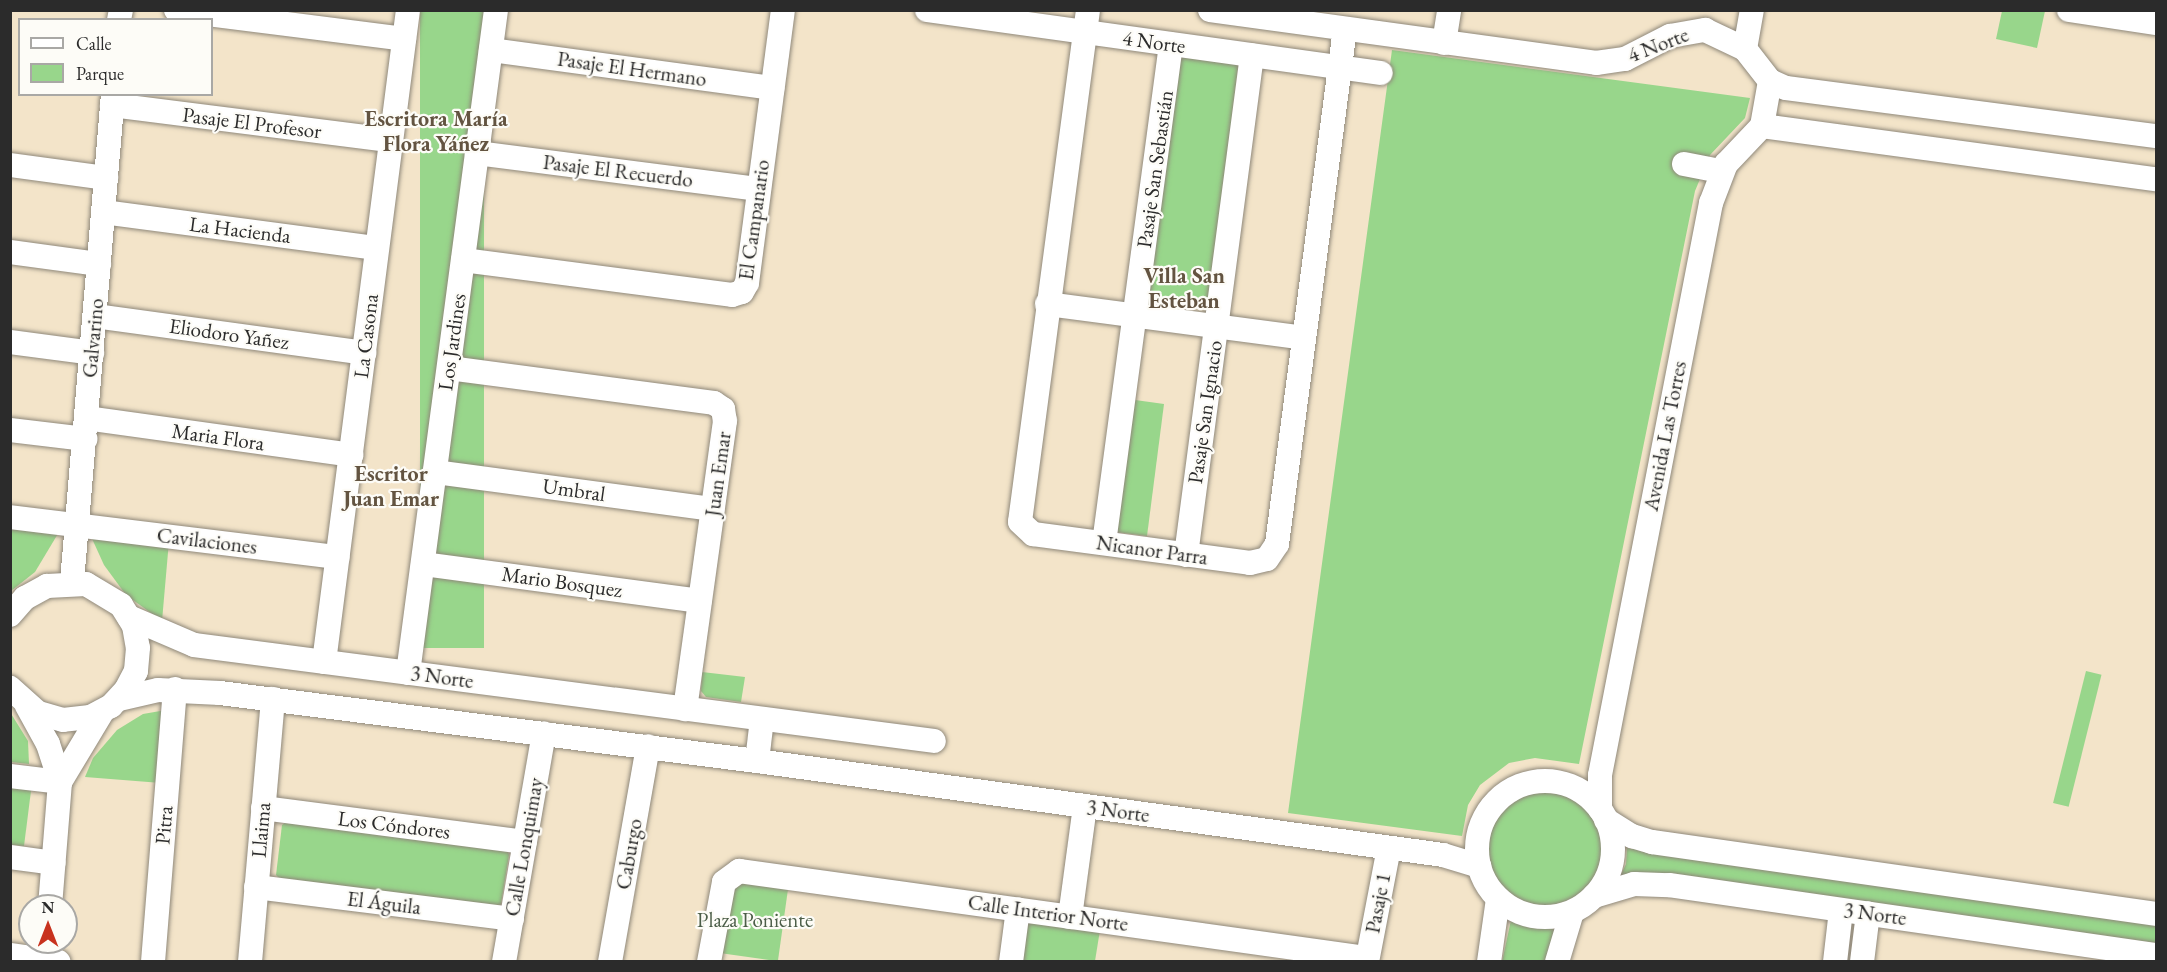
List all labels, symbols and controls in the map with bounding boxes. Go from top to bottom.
legend [18,18,213,96]
street label: 4 Norte [1624,22,1692,68]
street label: 4 Norte [1121,25,1187,59]
text: Calle [76,32,112,55]
street label: Pasaje El Hermano [556,46,708,92]
text: Parque [76,62,124,85]
street label: Pasaje San Sebastián [1131,88,1179,250]
street label: Pasaje El Profesor [181,102,323,144]
district label: Escritora María Flora Yáñez [364,105,508,156]
street label: Pasaje El Recuerdo [542,149,694,193]
street label: El Campanario [733,158,775,282]
street label: La Hacienda [188,211,292,249]
district label: Villa San Esteban [1143,262,1225,314]
street label: La Casona [348,292,384,380]
street label: Los Jardines [433,292,471,392]
street label: Galvarino [77,297,109,379]
street label: Eliodoro Yañez [168,313,290,355]
street label: Pasaje San Ignacio [1182,339,1228,485]
street label: Avenida Las Torres [1638,359,1692,513]
street label: Maria Flora [170,418,266,456]
street label: Juan Emar [700,430,736,518]
district label: Escritor Juan Emar [343,460,439,512]
street label: Umbral [541,473,607,507]
street label: Cavilaciones [155,522,259,560]
street label: Nicanor Parra [1095,530,1209,570]
street label: Mario Bosquez [500,561,624,603]
street label: 3 Norte [409,660,475,694]
street label: Calle Lonquimay [499,776,549,918]
street label: 3 Norte [1085,794,1151,828]
street label: Llaima [246,801,276,859]
street label: Pitra [150,805,178,845]
street label: Los Cóndores [336,806,452,844]
street label: Caburgo [610,816,648,892]
street label: Pasaje 1 [1360,871,1396,935]
street label: El Águila [346,886,422,920]
street label: Calle Interior Norte [966,889,1130,937]
north arrow [18,894,78,954]
text: N [42,897,54,918]
street label: 3 Norte [1842,897,1908,931]
park label: Plaza Poniente [697,907,813,933]

